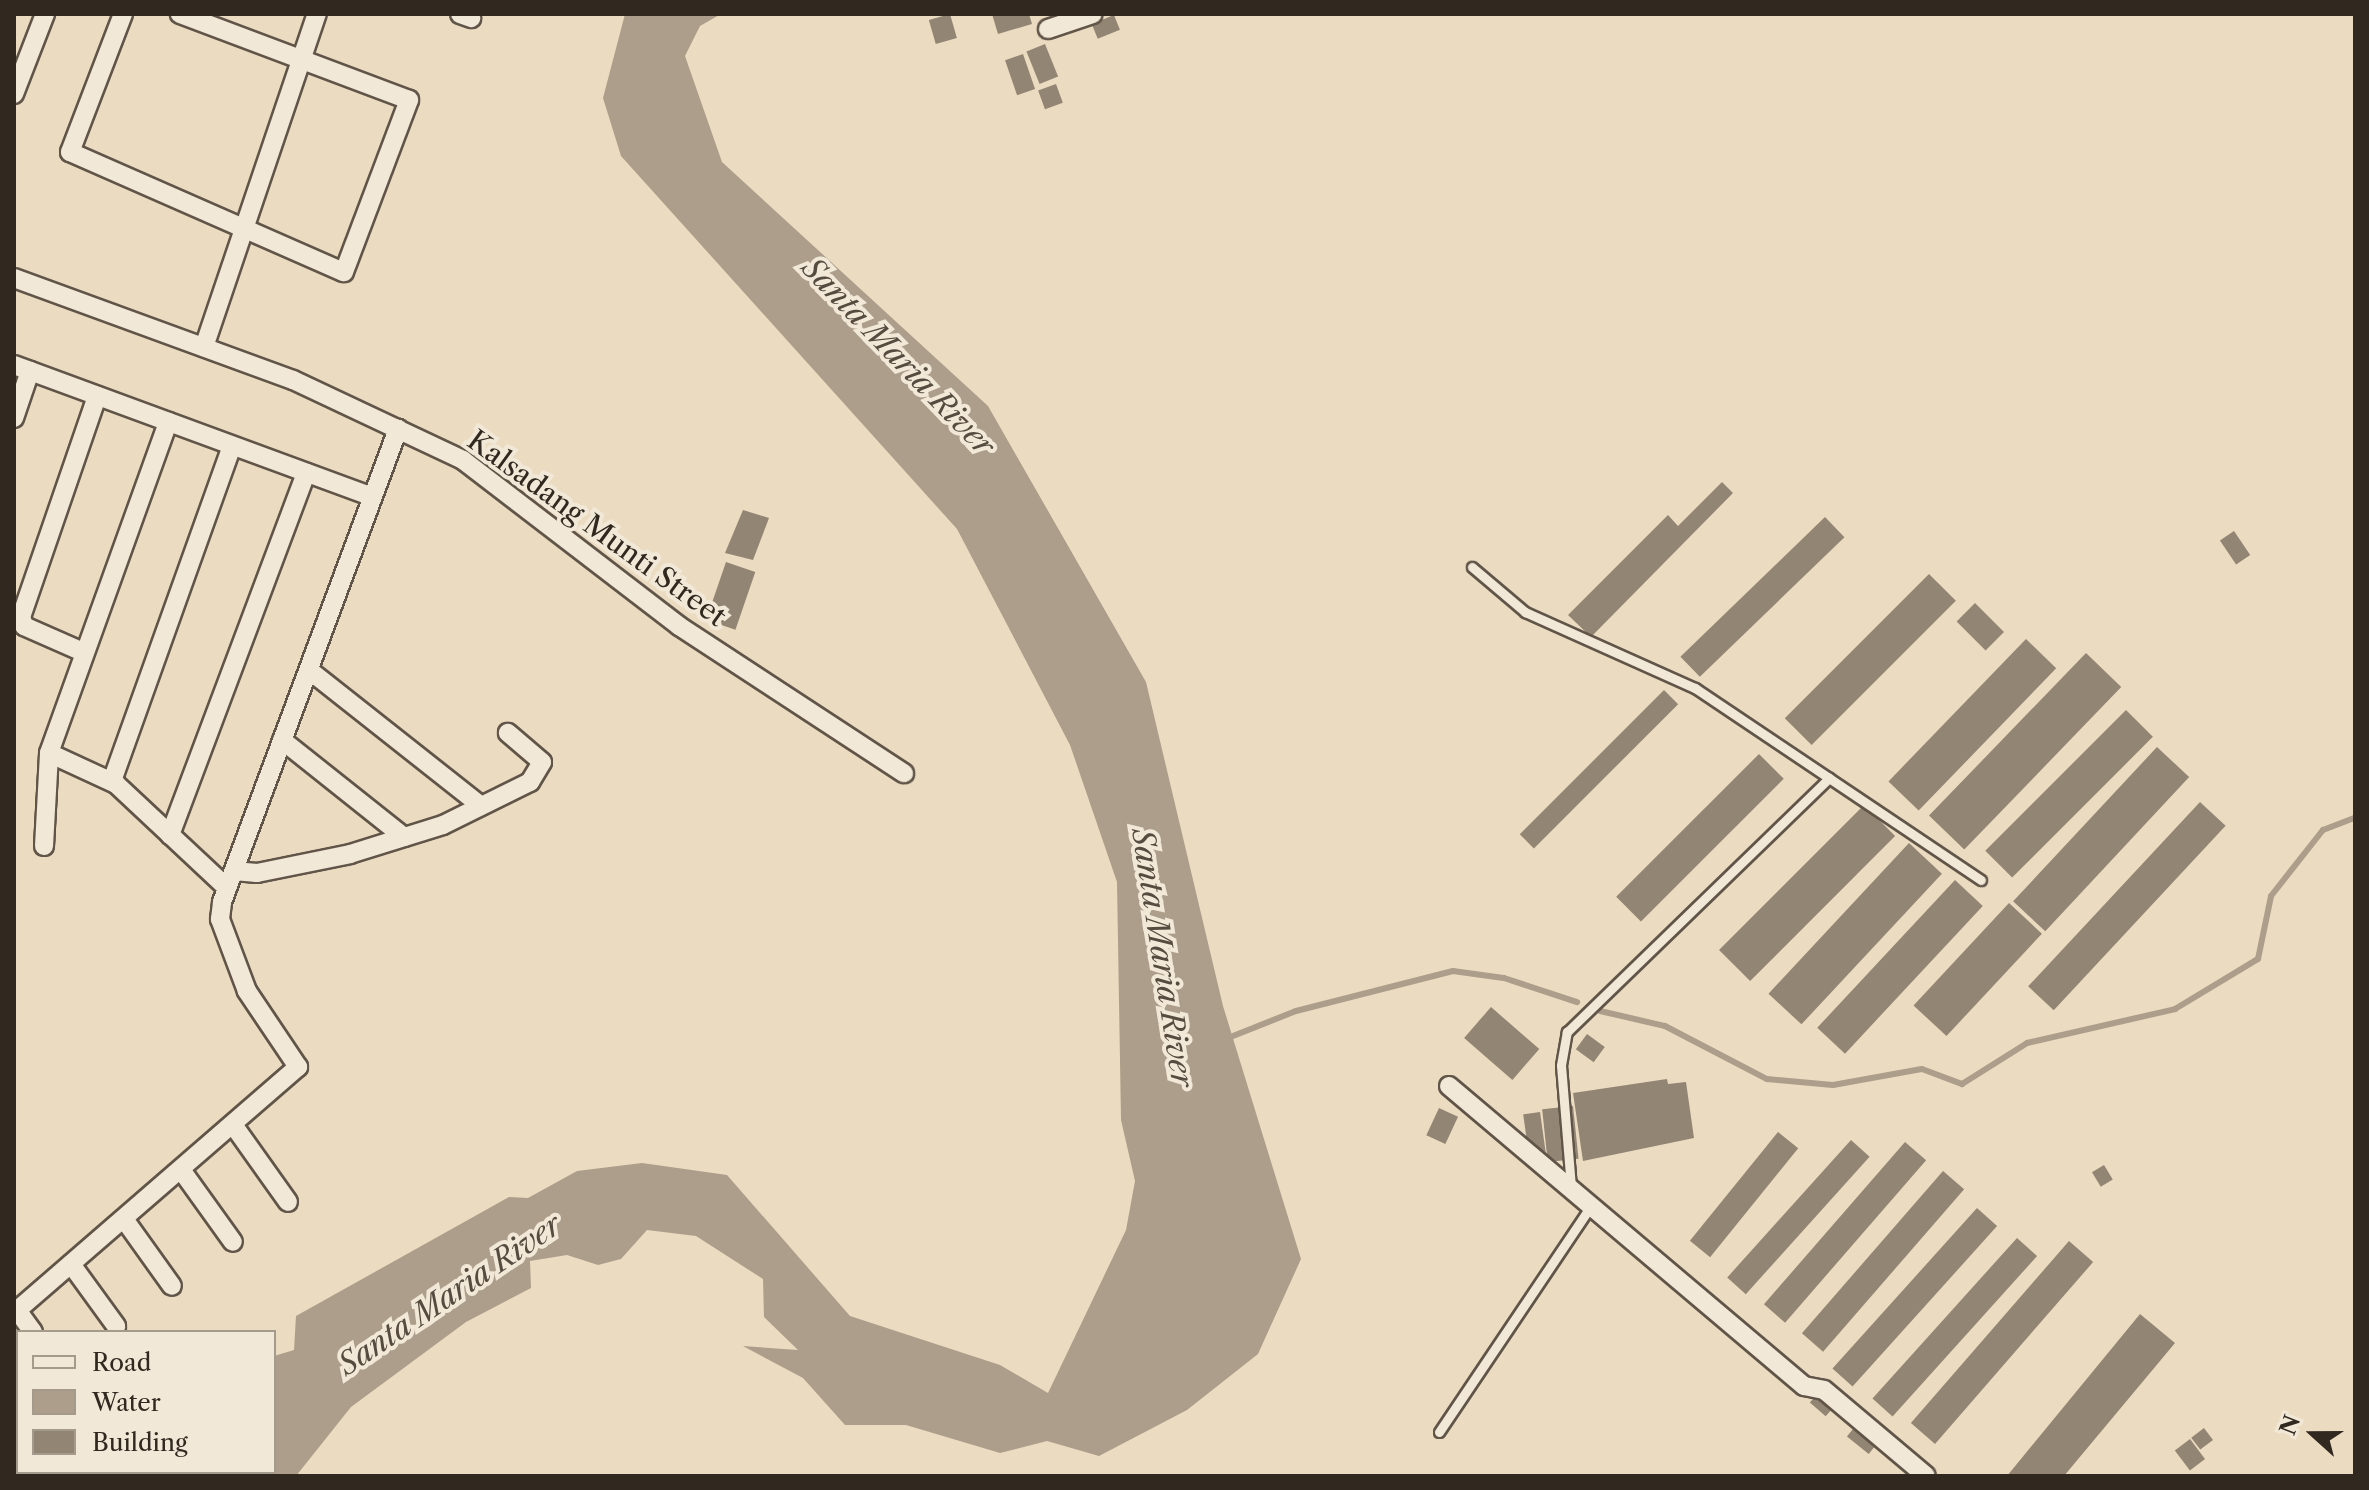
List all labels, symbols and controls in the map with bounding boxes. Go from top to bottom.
water label: Santa Maria River [794,250,1002,464]
street label: Kalsadang Munti Street [461,423,733,633]
water label: Santa Maria River [1124,826,1200,1090]
water label: Santa Maria River [332,1207,568,1383]
legend [16,1330,276,1474]
text: Road [92,1348,151,1377]
text: Water [92,1388,161,1417]
north arrow [2273,1394,2353,1474]
text: N [2274,1411,2306,1439]
text: Building [92,1428,188,1457]

